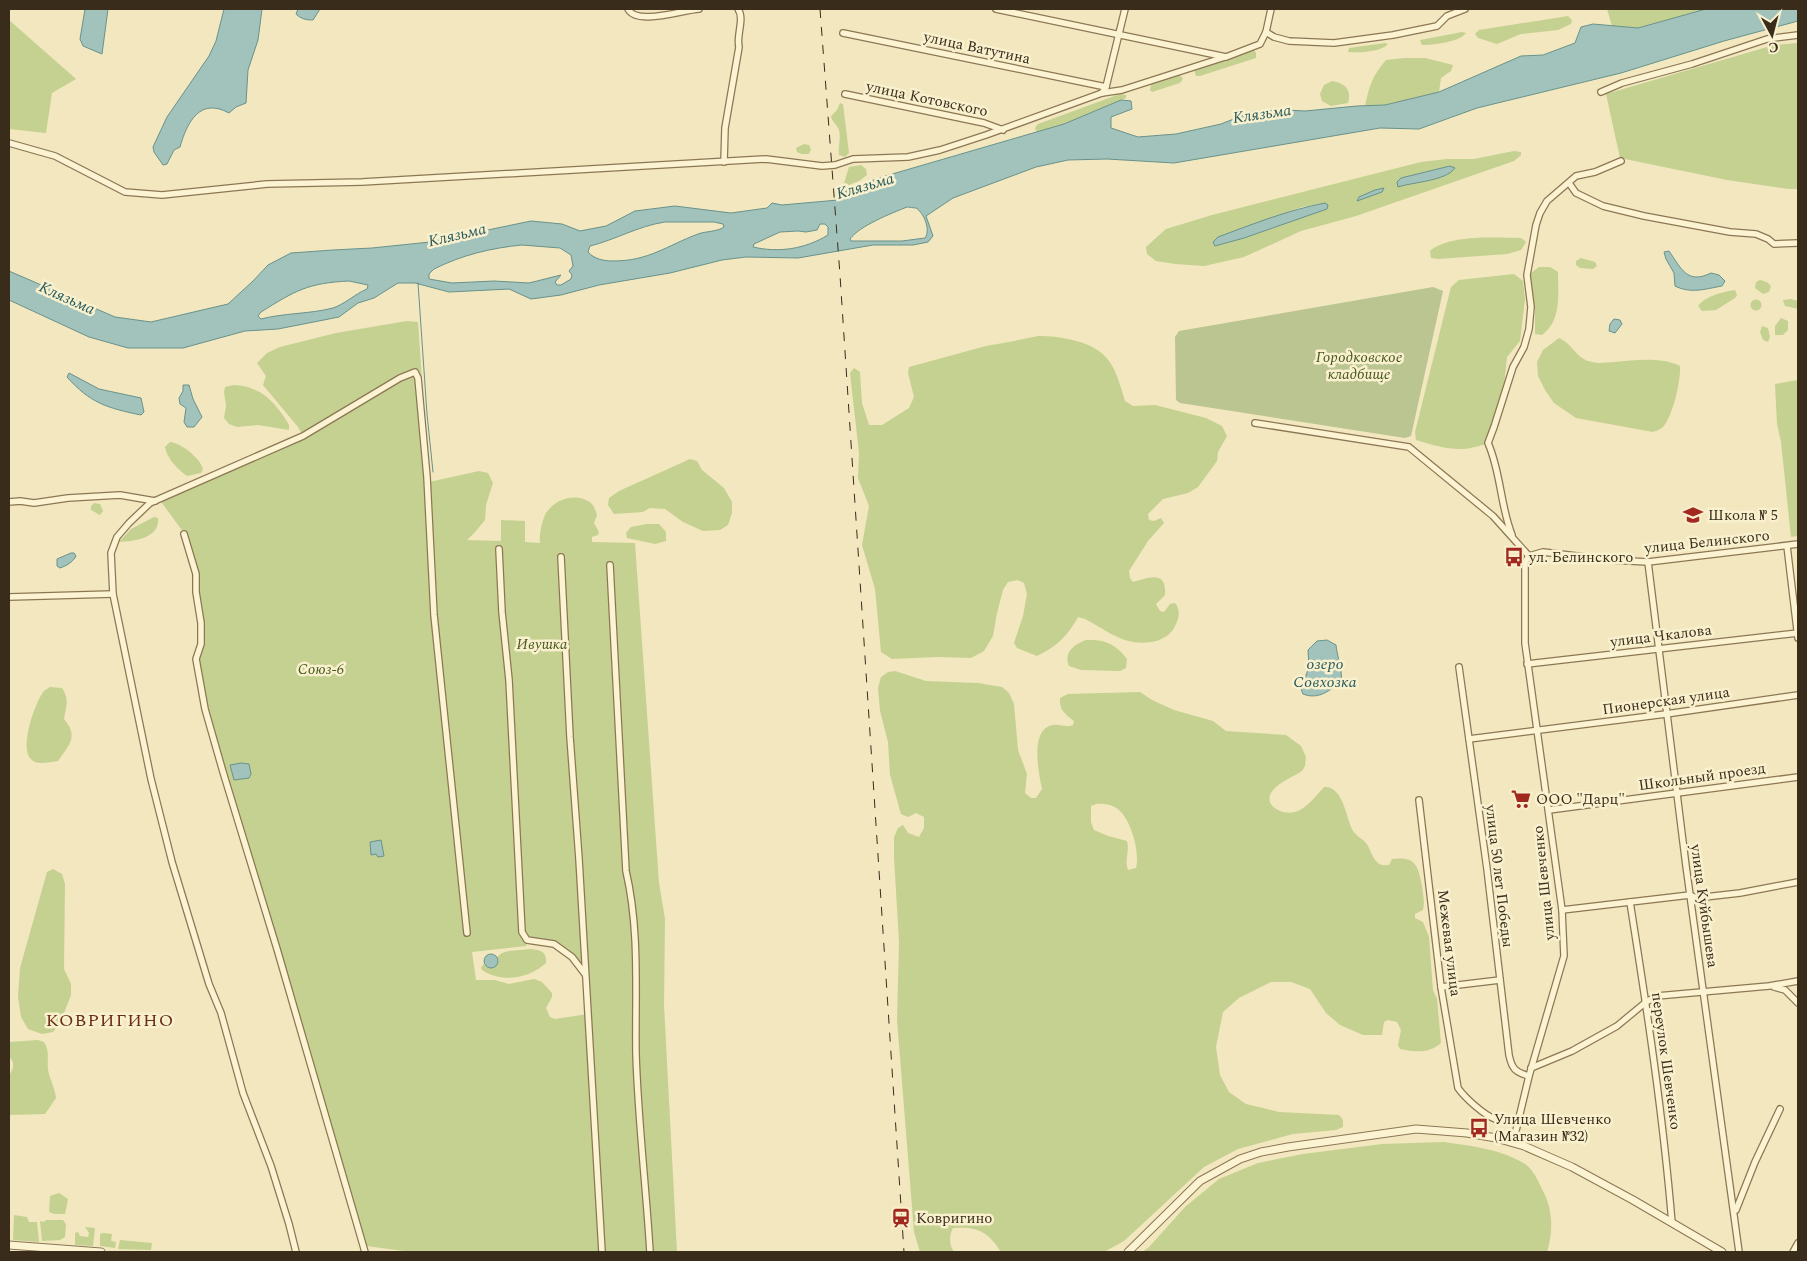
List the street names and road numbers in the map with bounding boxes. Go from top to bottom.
street label: улица Ватутина [921,25,1033,71]
street label: улица Котовского [863,75,990,123]
street label: улица Белинского [1642,524,1771,560]
street label: улица Чкалова [1608,618,1714,654]
street label: Пионерская улица [1601,681,1732,721]
street label: Школьный проезд [1637,757,1767,797]
street label: улица 50 лет Победы [1479,802,1519,949]
street label: улица Шевченко [1527,824,1562,943]
street label: улица Куйбышева [1684,842,1724,970]
street label: Межевая улица [1431,888,1467,998]
street label: переулок Шевченко [1645,991,1687,1131]

